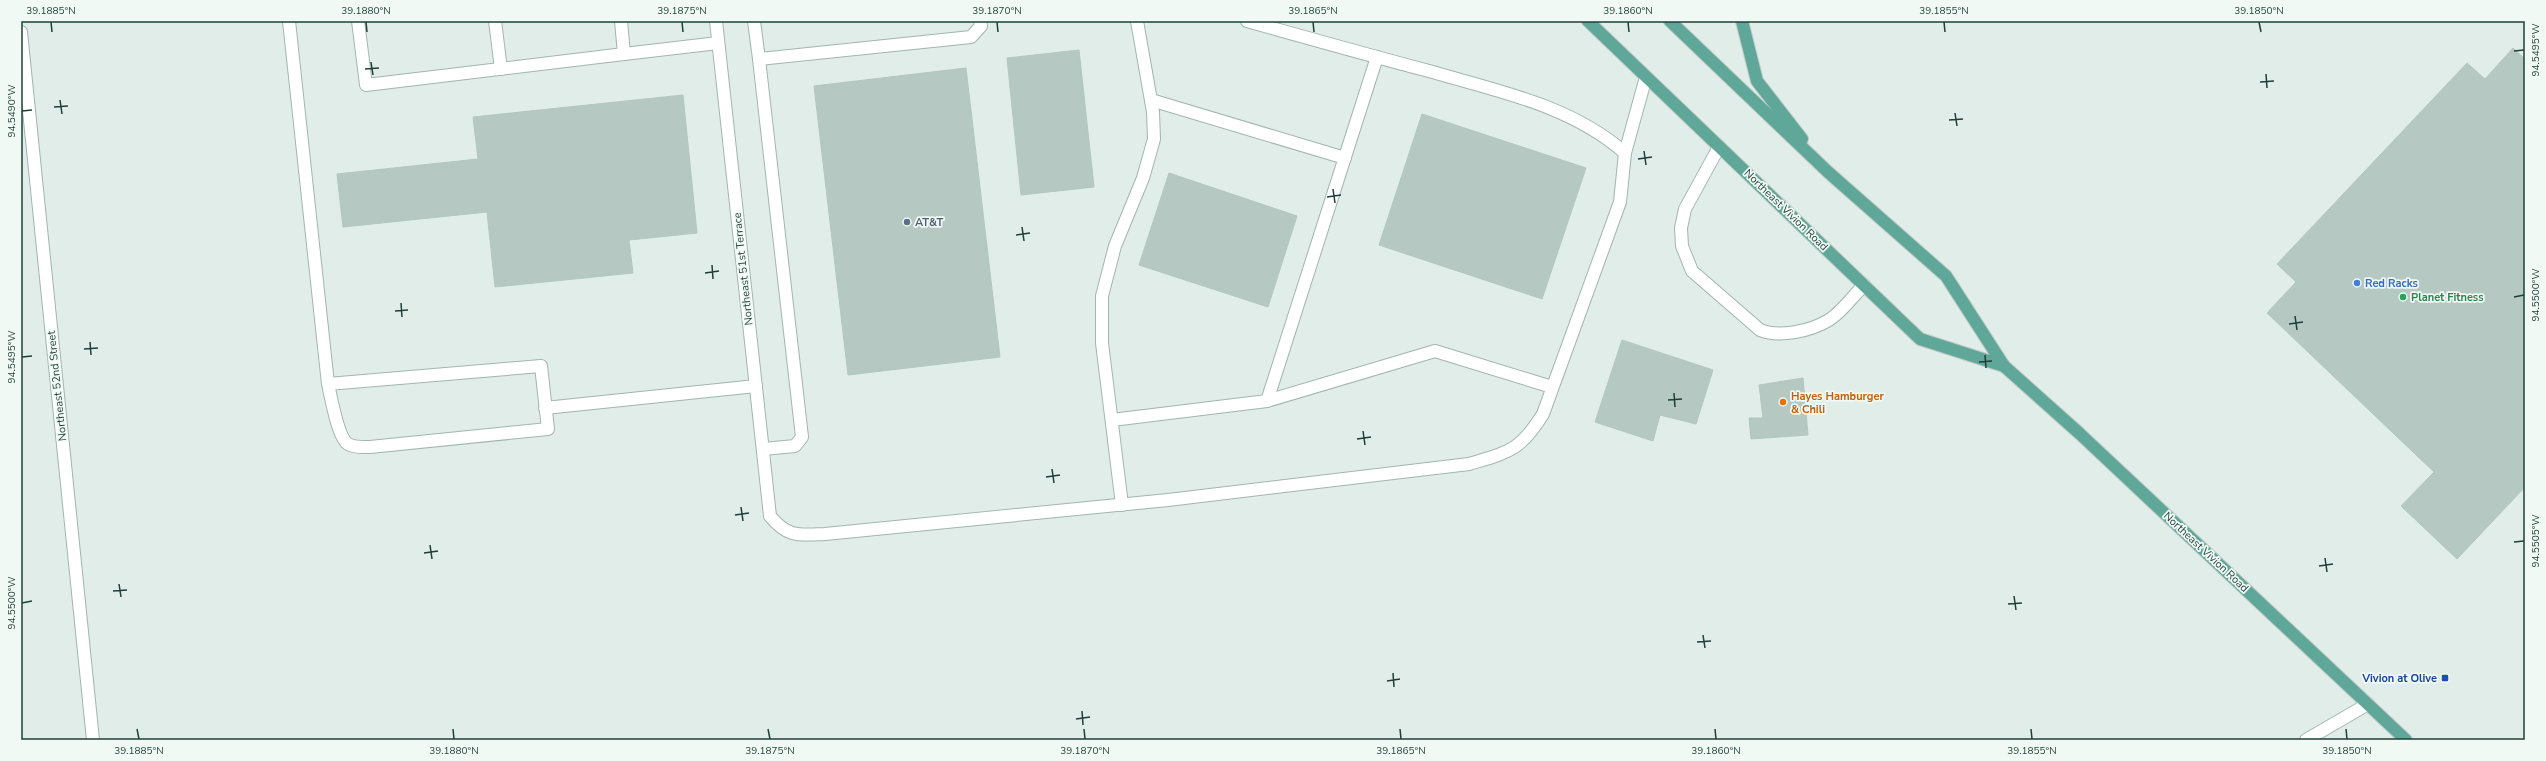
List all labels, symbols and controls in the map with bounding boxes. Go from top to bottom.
text: 39.1885°N [26,4,76,18]
text: 39.1880°N [341,4,391,18]
text: 39.1875°N [657,4,707,18]
text: 39.1870°N [972,4,1022,18]
text: 39.1865°N [1288,4,1338,18]
text: 39.1860°N [1603,4,1653,18]
text: 39.1855°N [1919,4,1969,18]
text: 39.1850°N [2234,4,2284,18]
text: 94.5495°W [2529,23,2543,77]
text: 94.5490°W [5,84,19,138]
street label: Northeast Vivion Road [1741,166,1831,254]
street label: Northeast 51st Terrace [730,212,756,326]
place label: AT&T [915,215,944,230]
marker: AT&T [902,217,912,227]
text: 94.5500°W [2529,268,2543,322]
place label: Red Racks [2365,276,2418,291]
marker: Red Racks [2352,278,2362,288]
place label: Planet Fitness [2411,290,2484,305]
marker: Planet Fitness [2398,292,2408,302]
text: 94.5495°W [5,330,19,384]
street label: Northeast 52nd Street [44,330,70,442]
place label: Hayes Hamburger & Chili [1791,389,1884,417]
marker: Hayes Hamburger & Chili [1778,397,1788,407]
street label: Northeast Vivion Road [2160,509,2252,595]
text: 94.5505°W [2529,514,2543,568]
text: 94.5500°W [5,576,19,630]
place label: Vivion at Olive [2361,671,2437,686]
marker: Vivion at Olive [2440,673,2450,683]
text: 39.1885°N [114,744,164,758]
text: 39.1880°N [429,744,479,758]
text: 39.1875°N [745,744,795,758]
text: 39.1870°N [1060,744,1110,758]
text: 39.1865°N [1376,744,1426,758]
text: 39.1860°N [1691,744,1741,758]
text: 39.1855°N [2007,744,2057,758]
text: 39.1850°N [2322,744,2372,758]

